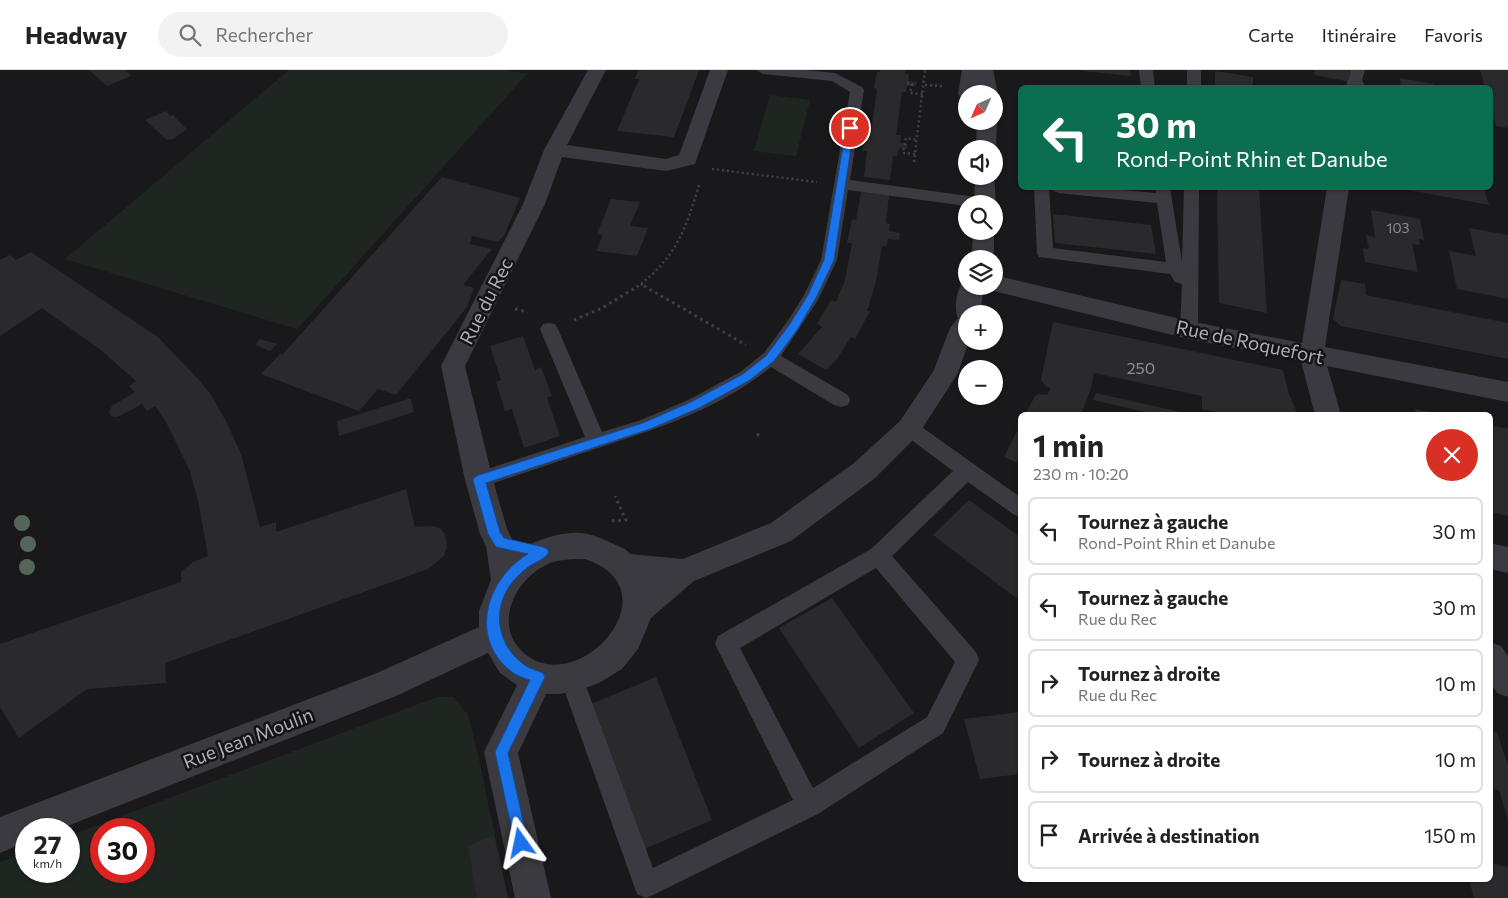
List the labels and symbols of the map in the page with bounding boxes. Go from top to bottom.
north arrow [958,85,1002,130]
pin [829,107,871,149]
house number: 103 [1386,219,1410,236]
street label: Rue du Rec [454,254,517,348]
street label: Rue de Roquefort [1174,315,1326,368]
house number: 250 [1127,358,1155,377]
street label: Rue Jean Moulin [179,702,316,773]
position arrow [494,816,546,868]
speed limit sign: 30 [90,818,155,883]

